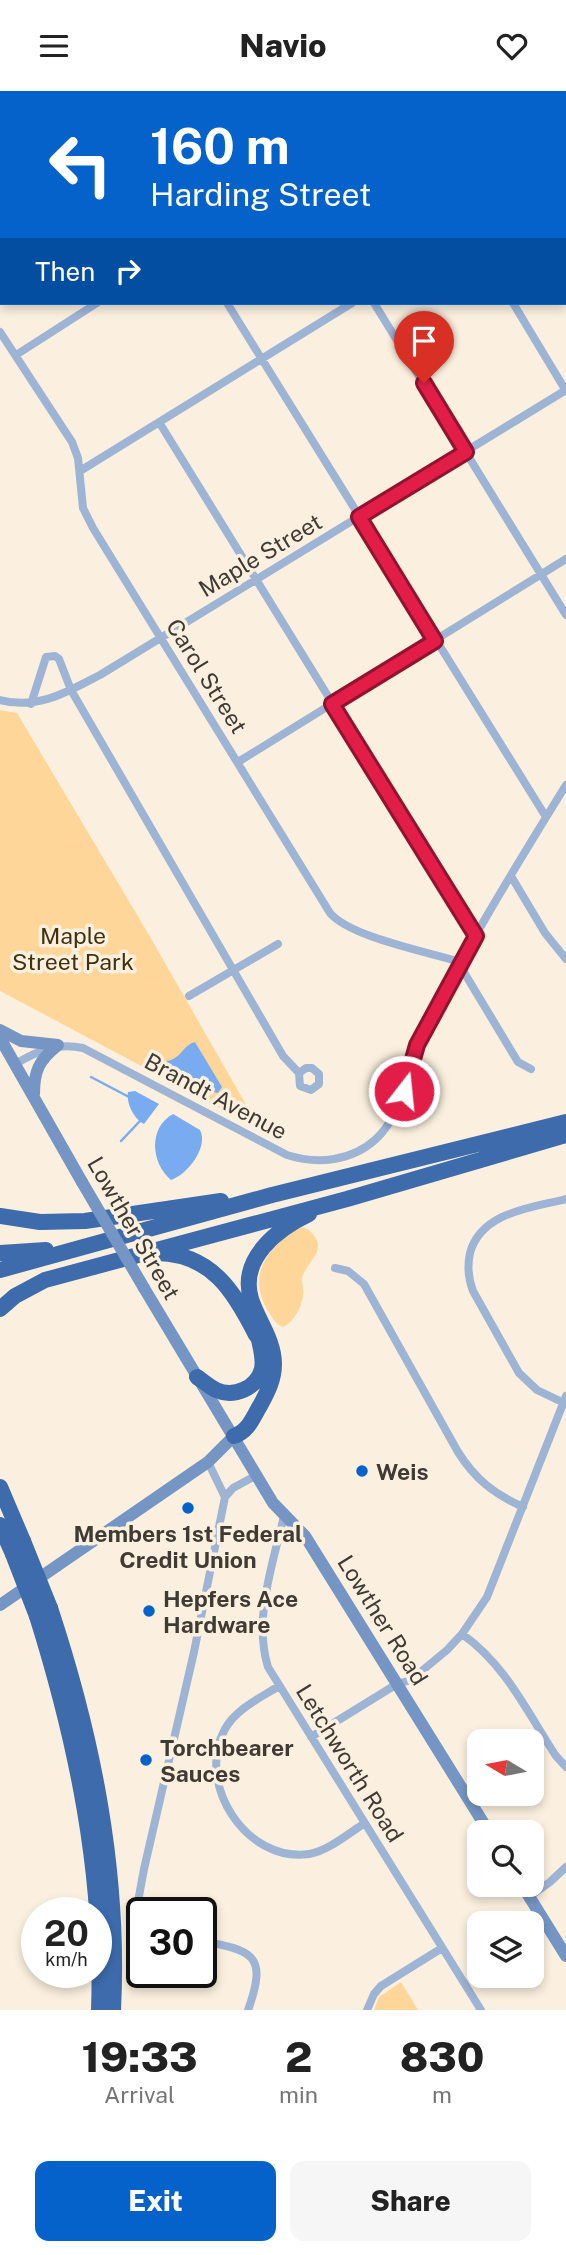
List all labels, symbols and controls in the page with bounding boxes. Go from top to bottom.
icon: menu [35,27,73,65]
text: Navio [239,27,327,64]
icon: heart [493,27,531,65]
text: 160 m [150,117,290,175]
icon: left [35,119,126,210]
text: Harding Street [150,176,371,213]
icon: right [109,252,147,290]
text: Then [35,256,95,287]
pin [394,311,454,383]
icon: arrive [405,322,443,360]
street label: Maple Street [194,508,326,602]
street label: Carol Street [161,614,253,738]
park label: Maple Street Park [12,922,134,975]
street label: Brandt Avenue [140,1047,292,1145]
position arrow [367,1054,441,1128]
street label: Lowther Street [82,1152,186,1304]
place label: Weis [376,1458,429,1485]
marker: Weis [354,1463,370,1479]
marker: Members 1st Federal Credit Union [180,1500,196,1516]
place label: Members 1st Federal Credit Union [73,1520,303,1573]
street label: Lowther Road [332,1550,434,1690]
place label: Hepfers Ace Hardware [163,1585,298,1638]
marker: Hepfers Ace Hardware [141,1603,157,1619]
street label: Letchworth Road [291,1679,409,1847]
north arrow [467,1729,544,1806]
map controls [467,1729,544,1988]
place label: Torchbearer Sauces [160,1734,294,1787]
marker: Torchbearer Sauces [138,1752,154,1768]
button: search [467,1820,544,1897]
speed limit sign: 30 [126,1897,217,1988]
button: layers [467,1911,544,1988]
text: 20 [44,1913,89,1954]
text: km/h [45,1949,88,1970]
text: 19:33 [82,2032,198,2081]
text: 2 [285,2032,312,2081]
text: 830 [400,2032,484,2081]
text: Arrival [104,2081,175,2108]
text: min [279,2081,318,2108]
text: m [432,2081,452,2108]
button: Exit [35,2161,276,2241]
button: Share [290,2161,531,2241]

